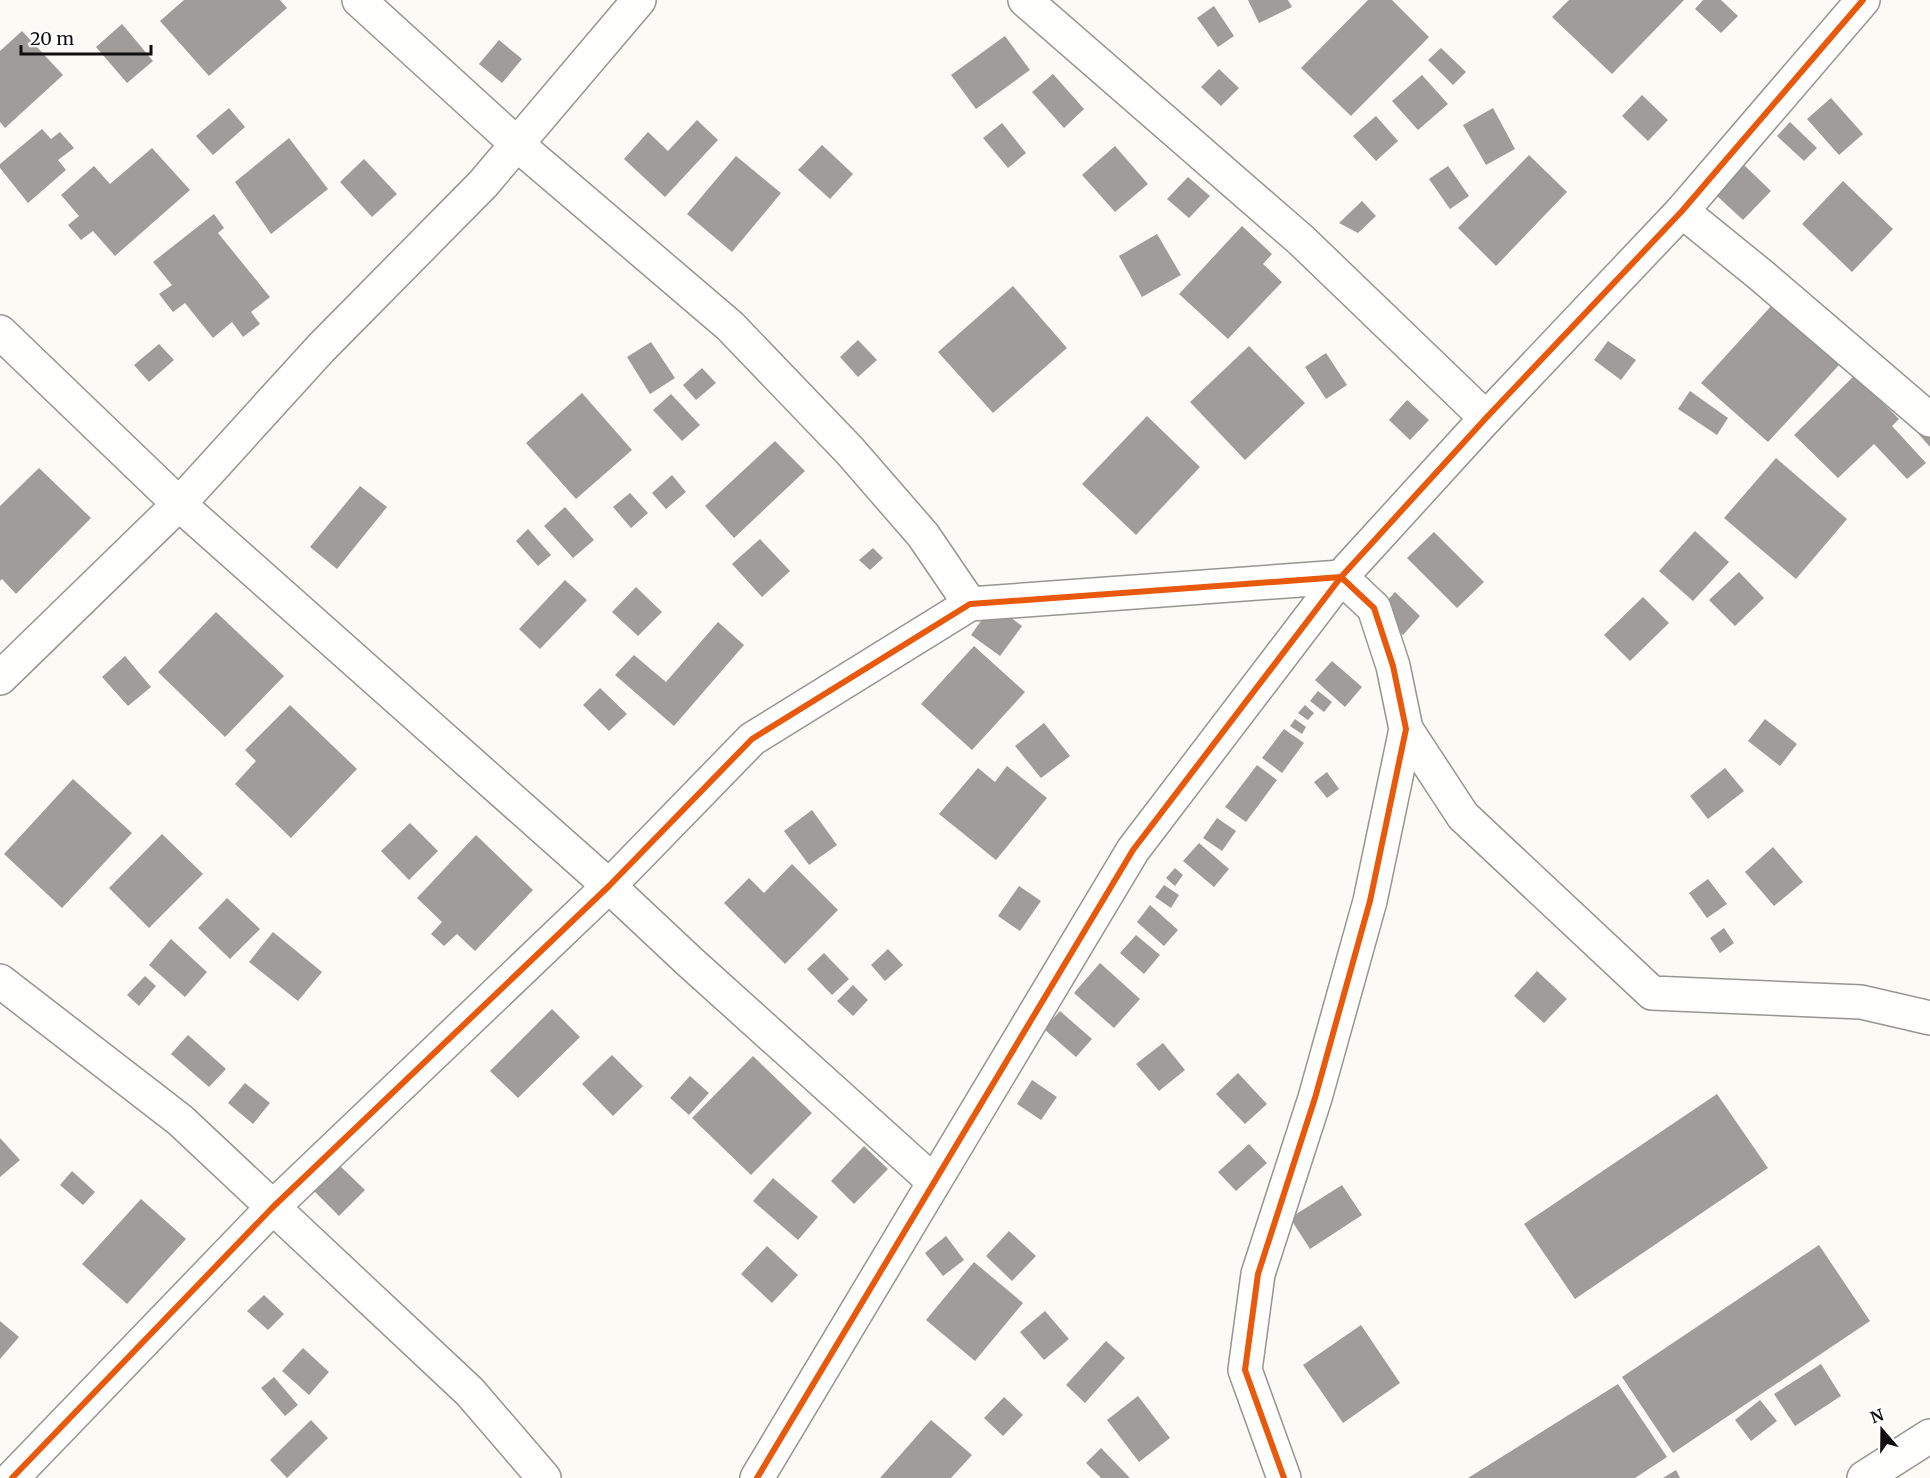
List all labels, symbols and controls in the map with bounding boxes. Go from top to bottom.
scale bar [21,18,152,56]
text: 20 m [30,27,74,50]
north arrow [1852,1400,1912,1460]
text: N [1868,1404,1887,1427]

